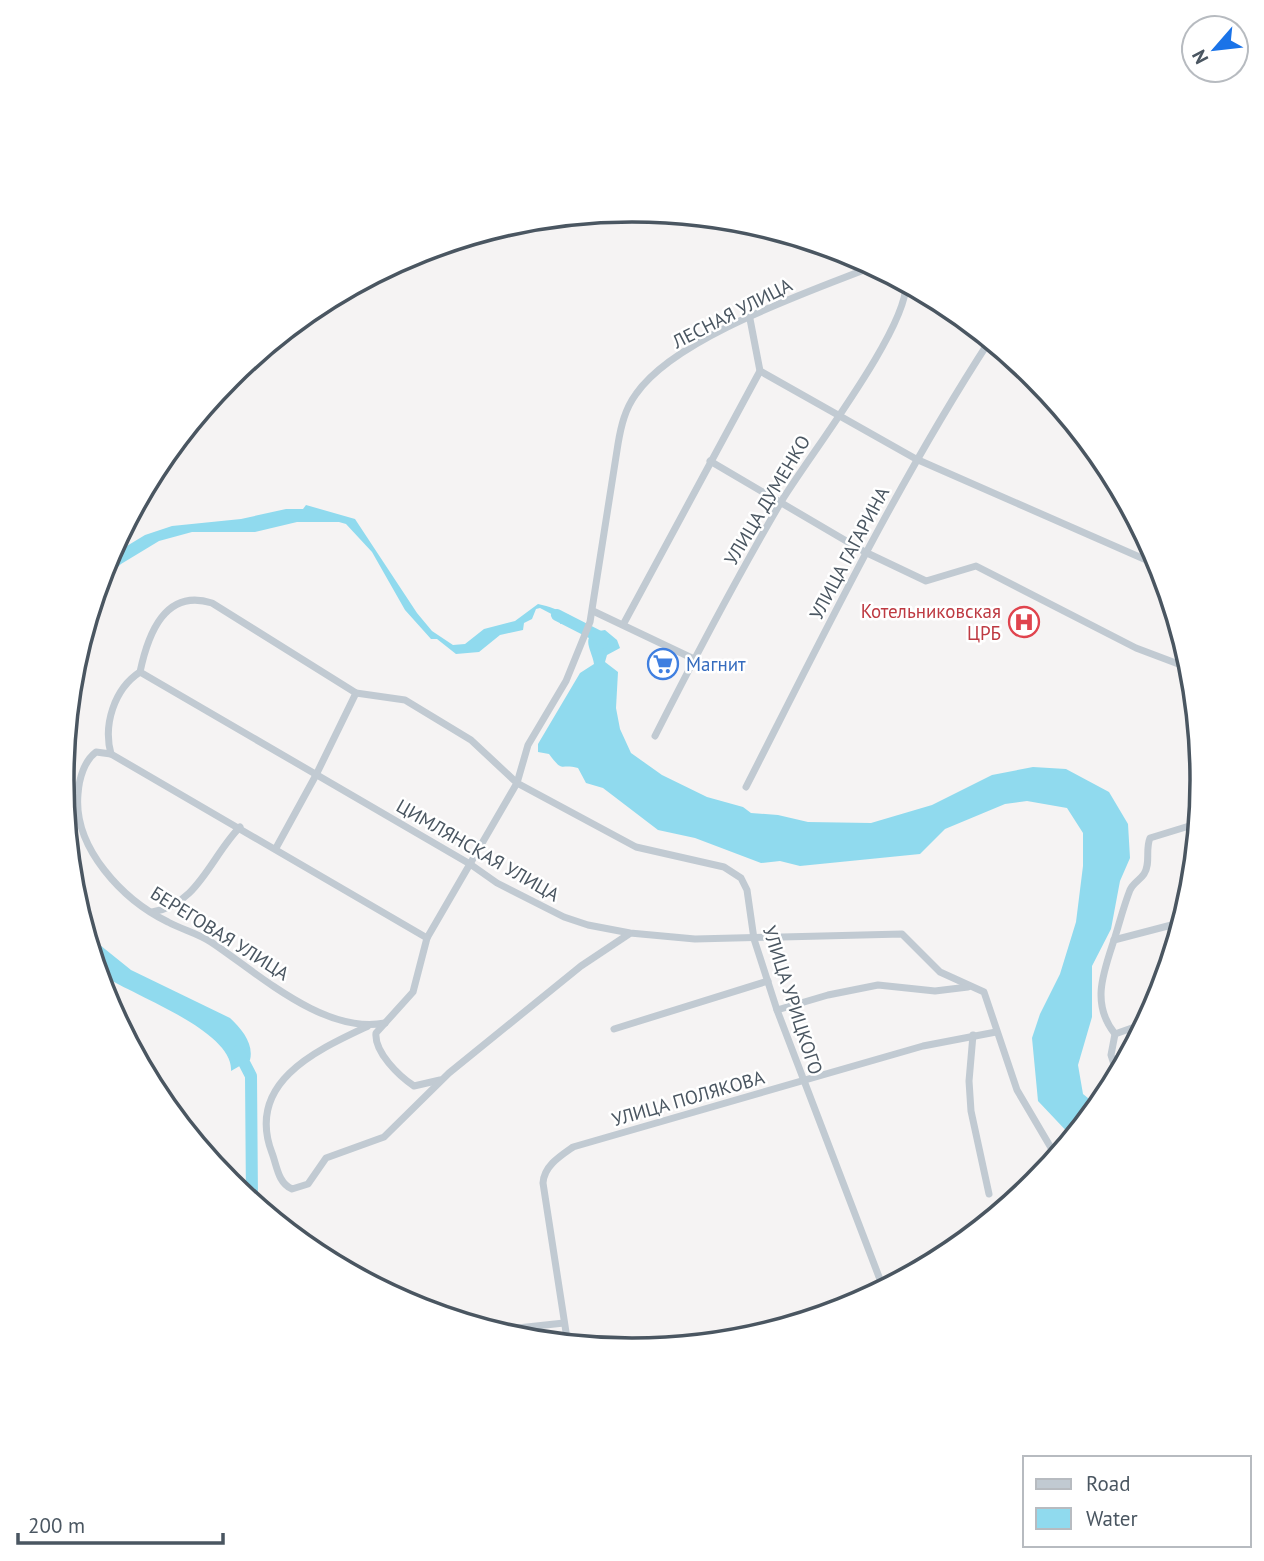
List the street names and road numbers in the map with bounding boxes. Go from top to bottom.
street label: ЛЕСНАЯ УЛИЦА [667,273,796,354]
street label: УЛИЦА ДУМЕНКО [719,431,815,569]
street label: УЛИЦА ГАГАРИНА [804,482,894,624]
street label: ЦИМЛЯНСКАЯ УЛИЦА [392,794,564,906]
street label: БЕРЕГОВАЯ УЛИЦА [146,881,294,985]
street label: УЛИЦА УРИЦКОГО [758,923,828,1077]
street label: УЛИЦА ПОЛЯКОВА [609,1065,767,1131]

